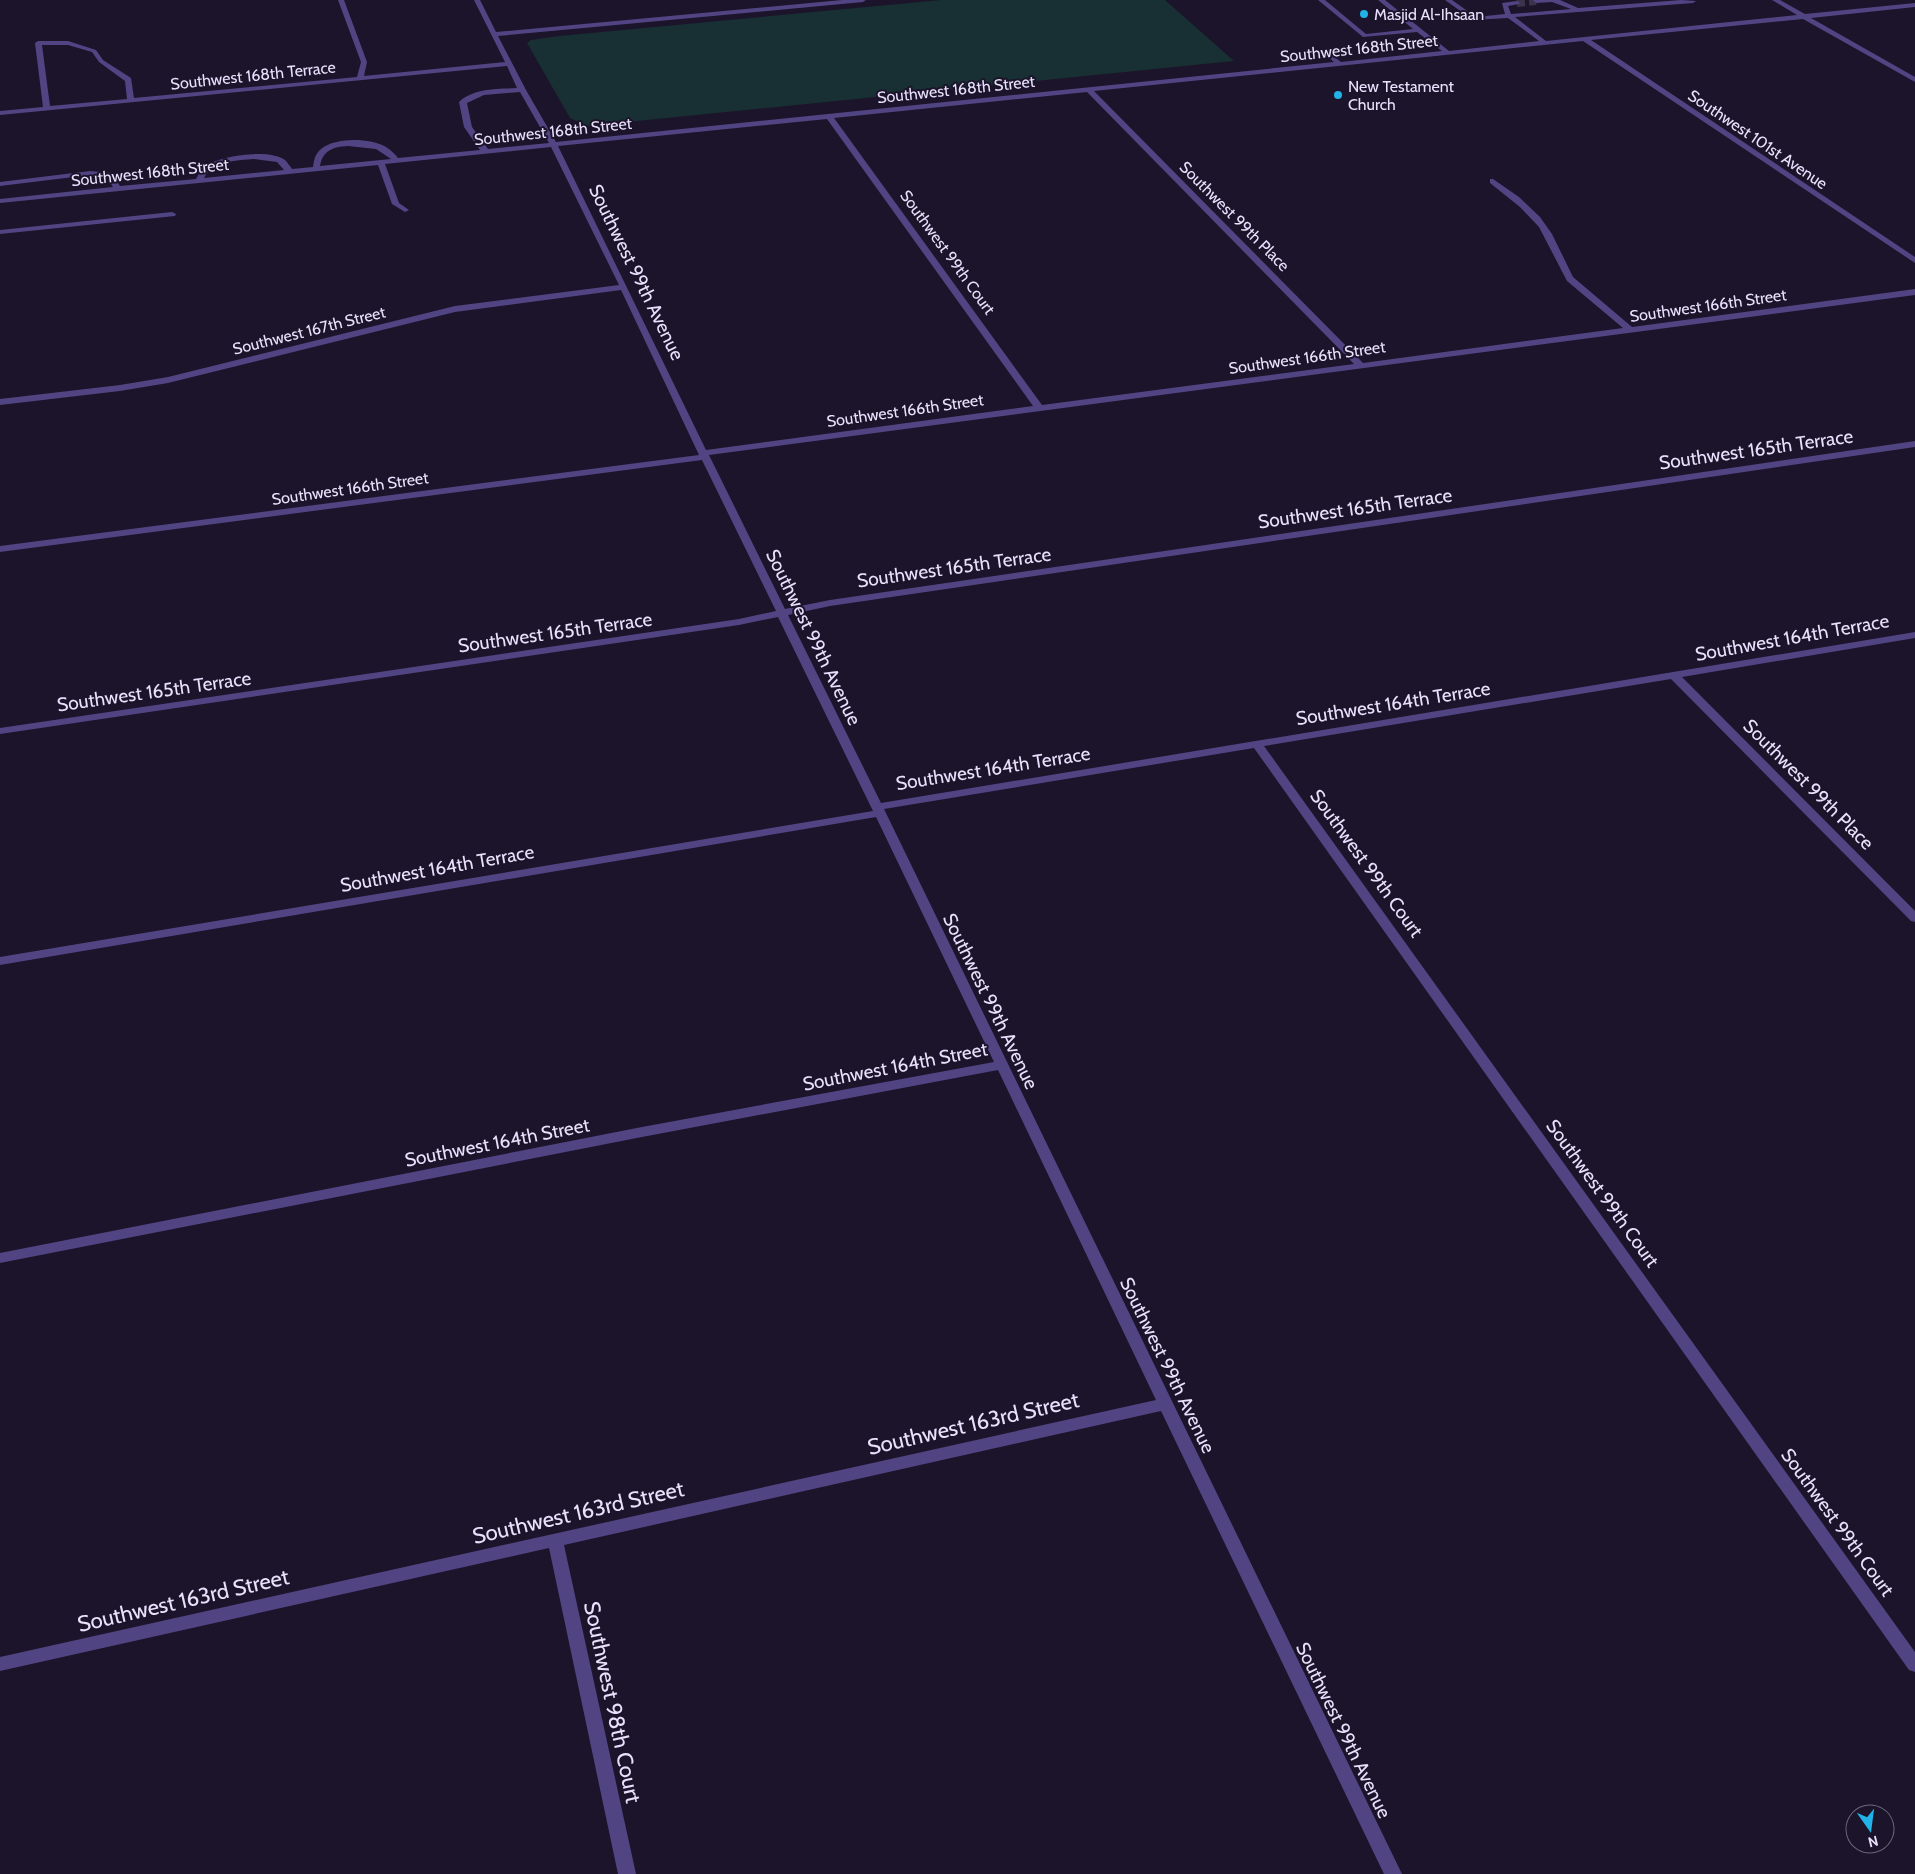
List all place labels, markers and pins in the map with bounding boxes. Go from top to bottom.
place label: Masjid Al-Ihsaan [1374,5,1484,24]
marker: Masjid Al-Ihsaan [1358,8,1370,20]
place label: New Testament Church [1348,77,1455,114]
marker: New Testament Church [1332,89,1344,101]

